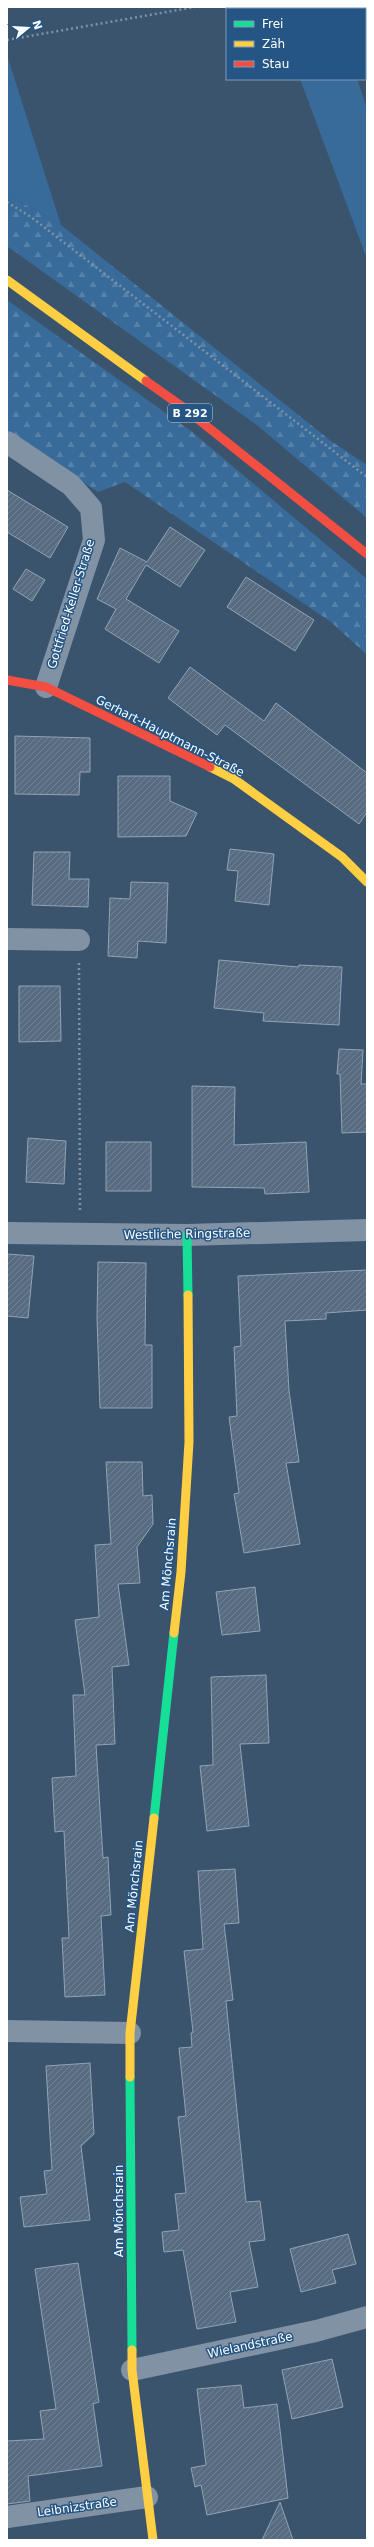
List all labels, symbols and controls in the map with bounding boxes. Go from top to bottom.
north arrow [8,8,48,48]
legend [226,8,366,80]
text: Frei [262,17,283,31]
text: N [29,19,45,31]
text: Zäh [262,37,285,51]
text: Stau [262,57,289,71]
road number: B 292 [168,404,212,422]
street label: Gottfried-Keller-Straße [45,538,97,670]
street label: Gerhart-Hauptmann-Straße [93,692,247,780]
street label: Westliche Ringstraße [124,1226,250,1242]
street label: Am Mönchsrain [157,1517,179,1611]
street label: Am Mönchsrain [122,1839,146,1933]
street label: Am Mönchsrain [112,2165,126,2257]
street label: Wielandstraße [206,2329,294,2361]
street label: Leibnizstraße [36,2494,118,2520]

